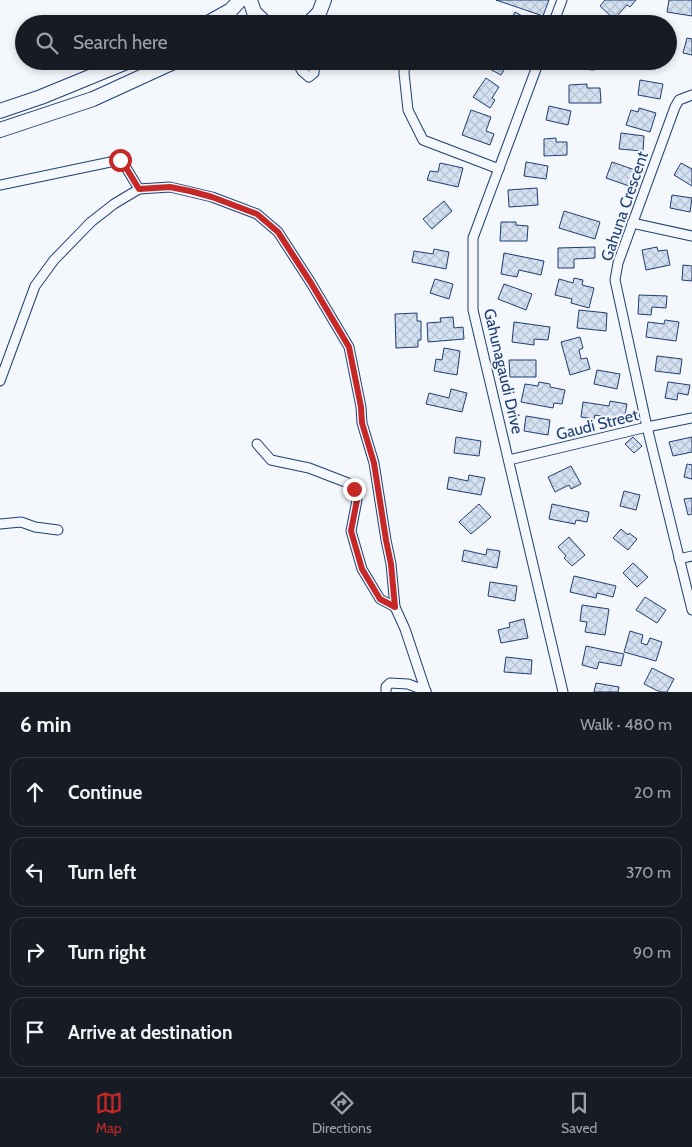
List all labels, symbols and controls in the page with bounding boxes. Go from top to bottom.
search box [15,15,677,70]
icon: search [33,29,61,57]
text: Search here [73,31,167,54]
street label: Gahuna Crescent [597,148,652,263]
route start [109,149,132,172]
street label: Gahunagaudi Drive [480,307,527,436]
street label: Gaudi Street [554,405,641,444]
route end [343,478,366,501]
text: 6 min [20,712,71,737]
text: Walk · 480 m [580,715,672,734]
icon: ahead [21,778,49,806]
text: Continue [68,781,142,804]
text: 20 m [634,783,671,802]
icon: left [21,858,49,886]
text: Turn left [68,861,136,884]
text: 370 m [626,863,671,882]
icon: right [21,938,49,966]
text: Turn right [68,941,146,964]
text: 90 m [633,943,671,962]
icon: arrive [21,1018,49,1046]
text: Arrive at destination [68,1021,232,1044]
tab: Map [95,1089,123,1137]
tab: Directions [312,1089,372,1137]
tab: Saved [561,1089,597,1137]

